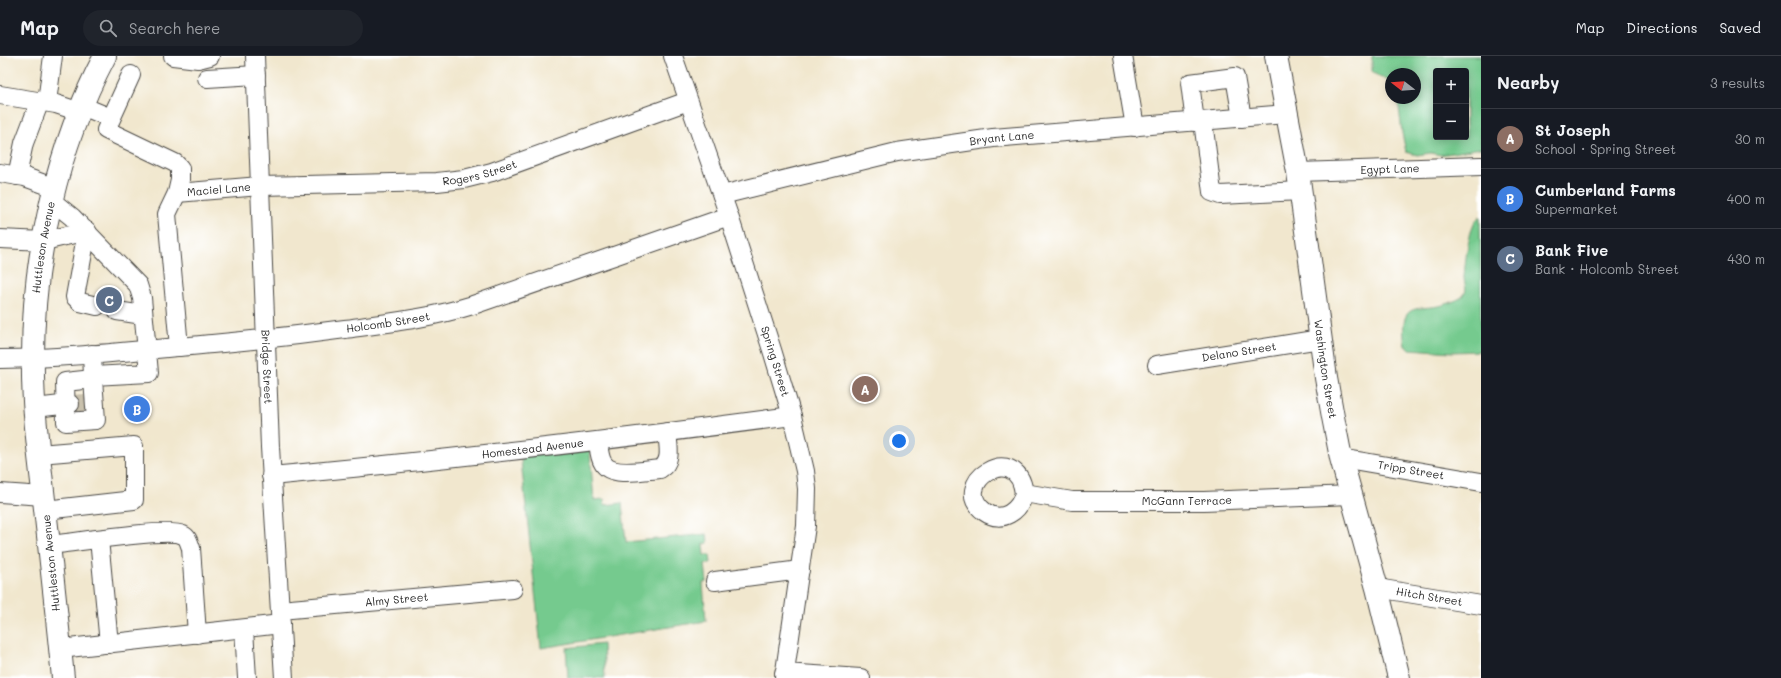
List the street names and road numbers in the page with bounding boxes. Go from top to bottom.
street label: Bryant Lane [968,127,1035,148]
street label: Rogers Street [442,156,519,188]
street label: Egypt Lane [1360,160,1420,177]
street label: Maciel Lane [186,179,252,199]
street label: Huttleson Avenue [28,200,58,294]
street label: Holcomb Street [345,308,431,336]
street label: Washington Street [1311,318,1341,420]
street label: Spring Street [758,324,794,398]
street label: Bridge Street [258,329,276,404]
street label: Delano Street [1201,338,1277,365]
street label: Homestead Avenue [481,435,584,461]
street label: Tripp Street [1377,456,1446,483]
street label: McGann Terrace [1142,492,1232,508]
street label: Huttleston Avenue [38,514,63,612]
street label: Hitch Street [1395,583,1464,609]
street label: Almy Street [364,589,429,609]

